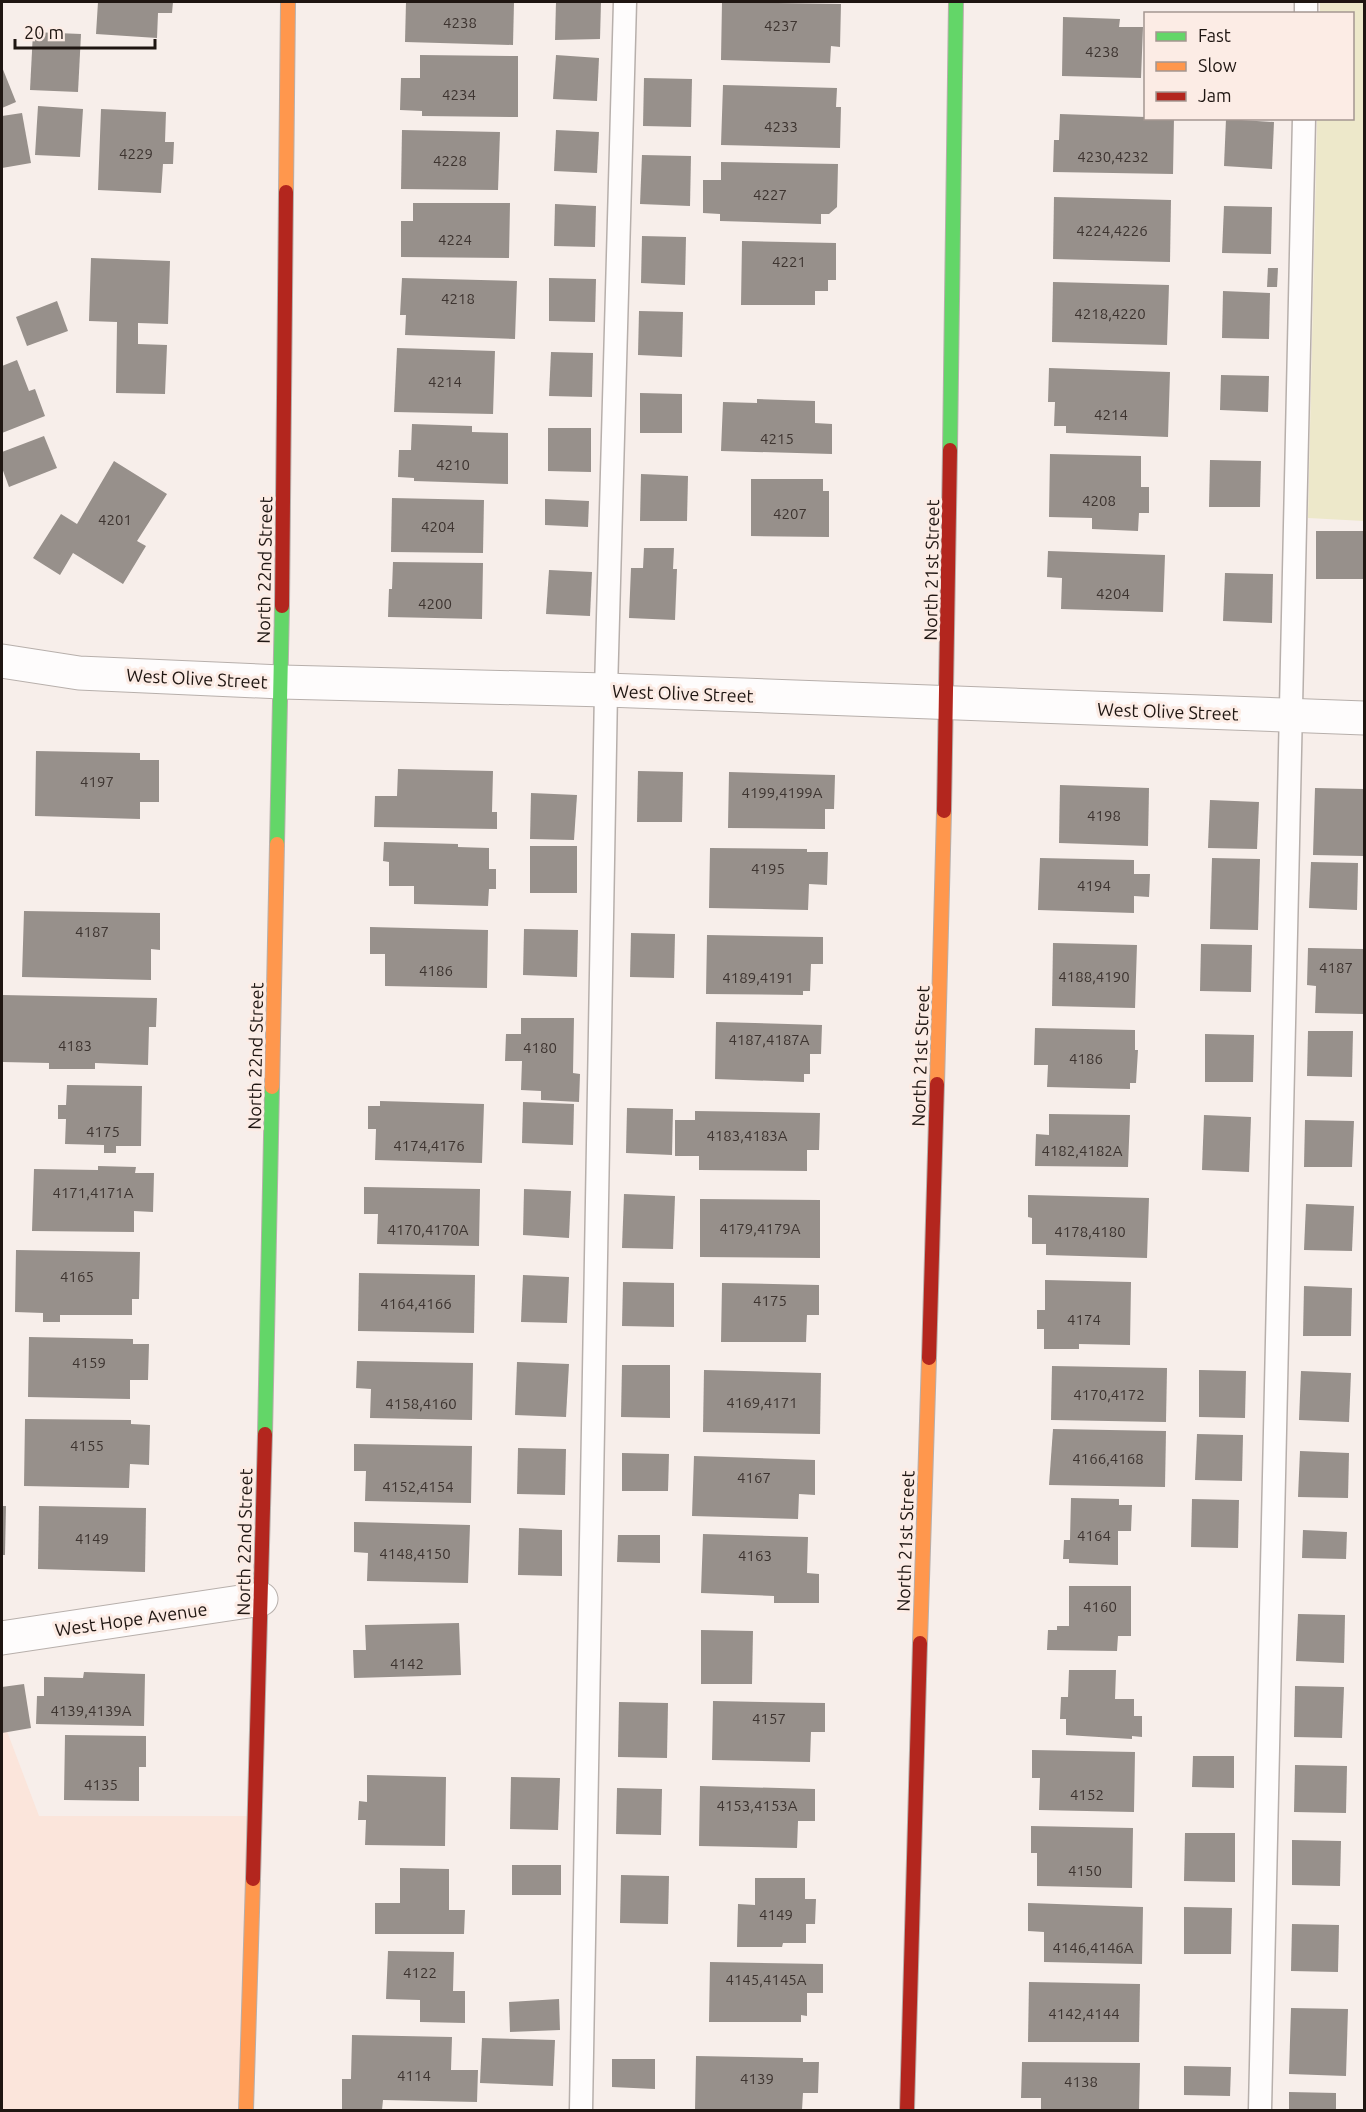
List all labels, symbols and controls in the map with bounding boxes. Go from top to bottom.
scale bar [15,12,154,50]
legend [1144,12,1354,120]
house number: 4238 [443,14,477,31]
house number: 4237 [764,17,798,34]
text: 20 m [24,22,64,42]
text: Fast [1198,25,1231,45]
house number: 4238 [1085,43,1119,60]
text: Slow [1198,55,1237,75]
text: Jam [1198,85,1232,105]
house number: 4234 [442,86,476,103]
house number: 4233 [764,118,798,135]
house number: 4229 [119,145,153,162]
house number: 4230,4232 [1077,148,1149,165]
house number: 4228 [433,152,467,169]
house number: 4227 [753,186,787,203]
house number: 4224,4226 [1076,222,1148,239]
house number: 4224 [438,231,472,248]
house number: 4221 [772,253,806,270]
house number: 4218 [441,290,475,307]
house number: 4218,4220 [1074,305,1146,322]
house number: 4214 [428,373,462,390]
house number: 4214 [1094,406,1128,423]
house number: 4215 [760,430,794,447]
house number: 4210 [436,456,470,473]
house number: 4208 [1082,492,1116,509]
street label: North 22nd Street [253,496,275,644]
street label: North 21st Street [920,499,942,641]
house number: 4207 [773,505,807,522]
house number: 4201 [98,511,132,528]
house number: 4204 [421,518,455,535]
house number: 4204 [1096,585,1130,602]
house number: 4200 [418,595,452,612]
street label: West Olive Street [126,664,268,692]
street label: West Olive Street [612,681,754,705]
street label: West Olive Street [1097,699,1239,723]
house number: 4197 [80,773,114,790]
house number: 4199,4199A [741,784,823,801]
house number: 4198 [1087,807,1121,824]
house number: 4195 [751,860,785,877]
house number: 4194 [1077,877,1111,894]
house number: 4187 [75,923,109,940]
house number: 4187 [1319,959,1353,976]
house number: 4186 [419,962,453,979]
house number: 4188,4190 [1058,968,1130,985]
house number: 4189,4191 [722,969,794,986]
street label: North 22nd Street [244,982,266,1130]
street label: North 21st Street [908,985,932,1127]
house number: 4187,4187A [728,1031,810,1048]
house number: 4183 [58,1037,92,1054]
house number: 4180 [523,1039,557,1056]
house number: 4186 [1069,1050,1103,1067]
house number: 4175 [86,1123,120,1140]
house number: 4183,4183A [706,1127,788,1144]
house number: 4174,4176 [393,1137,465,1154]
house number: 4182,4182A [1041,1142,1123,1159]
house number: 4171,4171A [52,1184,134,1201]
house number: 4179,4179A [719,1220,801,1237]
house number: 4170,4170A [387,1221,469,1238]
house number: 4178,4180 [1054,1223,1126,1240]
house number: 4165 [60,1268,94,1285]
house number: 4175 [753,1292,787,1309]
house number: 4164,4166 [380,1295,452,1312]
house number: 4174 [1067,1311,1101,1328]
house number: 4159 [72,1354,106,1371]
house number: 4170,4172 [1073,1386,1145,1403]
house number: 4169,4171 [726,1394,798,1411]
house number: 4158,4160 [385,1395,457,1412]
house number: 4155 [70,1437,104,1454]
house number: 4166,4168 [1072,1450,1144,1467]
street label: North 22nd Street [233,1468,255,1616]
house number: 4167 [737,1469,771,1486]
street label: North 21st Street [893,1470,917,1612]
house number: 4152,4154 [382,1478,454,1495]
house number: 4164 [1077,1527,1111,1544]
house number: 4149 [75,1530,109,1547]
house number: 4148,4150 [379,1545,451,1562]
house number: 4163 [738,1547,772,1564]
street label: West Hope Avenue [54,1598,208,1640]
house number: 4160 [1083,1598,1117,1615]
house number: 4142 [390,1655,424,1672]
house number: 4139,4139A [50,1702,132,1719]
house number: 4157 [752,1710,786,1727]
house number: 4135 [84,1776,118,1793]
house number: 4152 [1070,1786,1104,1803]
house number: 4153,4153A [716,1797,798,1814]
house number: 4150 [1068,1862,1102,1879]
house number: 4149 [759,1906,793,1923]
house number: 4146,4146A [1052,1939,1134,1956]
house number: 4122 [403,1964,437,1981]
house number: 4145,4145A [725,1971,807,1988]
house number: 4142,4144 [1048,2005,1120,2022]
house number: 4114 [397,2067,431,2084]
house number: 4139 [740,2070,774,2087]
house number: 4138 [1064,2073,1098,2090]

